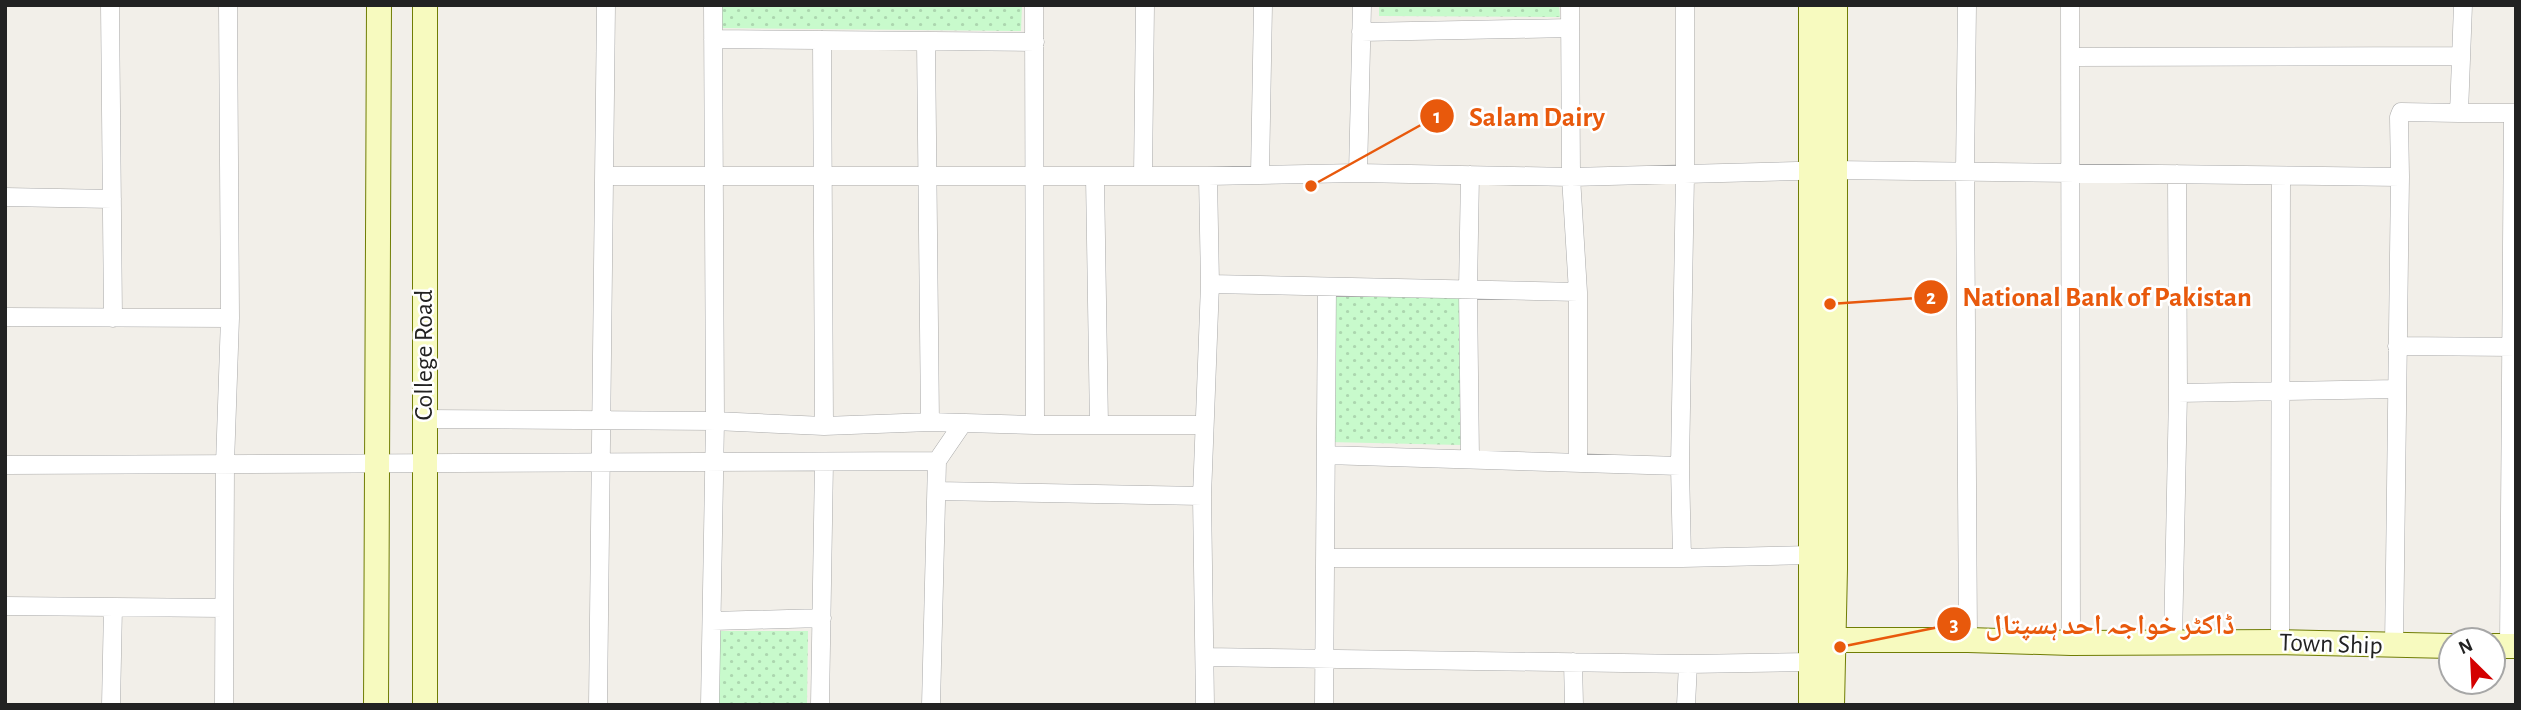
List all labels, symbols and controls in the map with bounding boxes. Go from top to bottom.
callout: Salam Dairy [1420,91,1618,140]
text: Salam Dairy [1469,104,1605,132]
text: 1 [1433,106,1441,127]
callout: National Bank of Pakistan [1914,272,2266,321]
text: National Bank of Pakistan [1962,284,2252,312]
text: 2 [1926,287,1936,308]
street label: College Road [411,290,437,421]
callout: ڈاکٹر خواجہ احد ہسپتال [1936,600,2249,649]
text: ڈاکٹر خواجہ احد ہسپتال [1985,612,2235,641]
text: 3 [1949,614,1959,635]
north arrow [2437,626,2507,696]
street label: Town Ship [2279,629,2383,659]
text: N [2456,635,2476,658]

